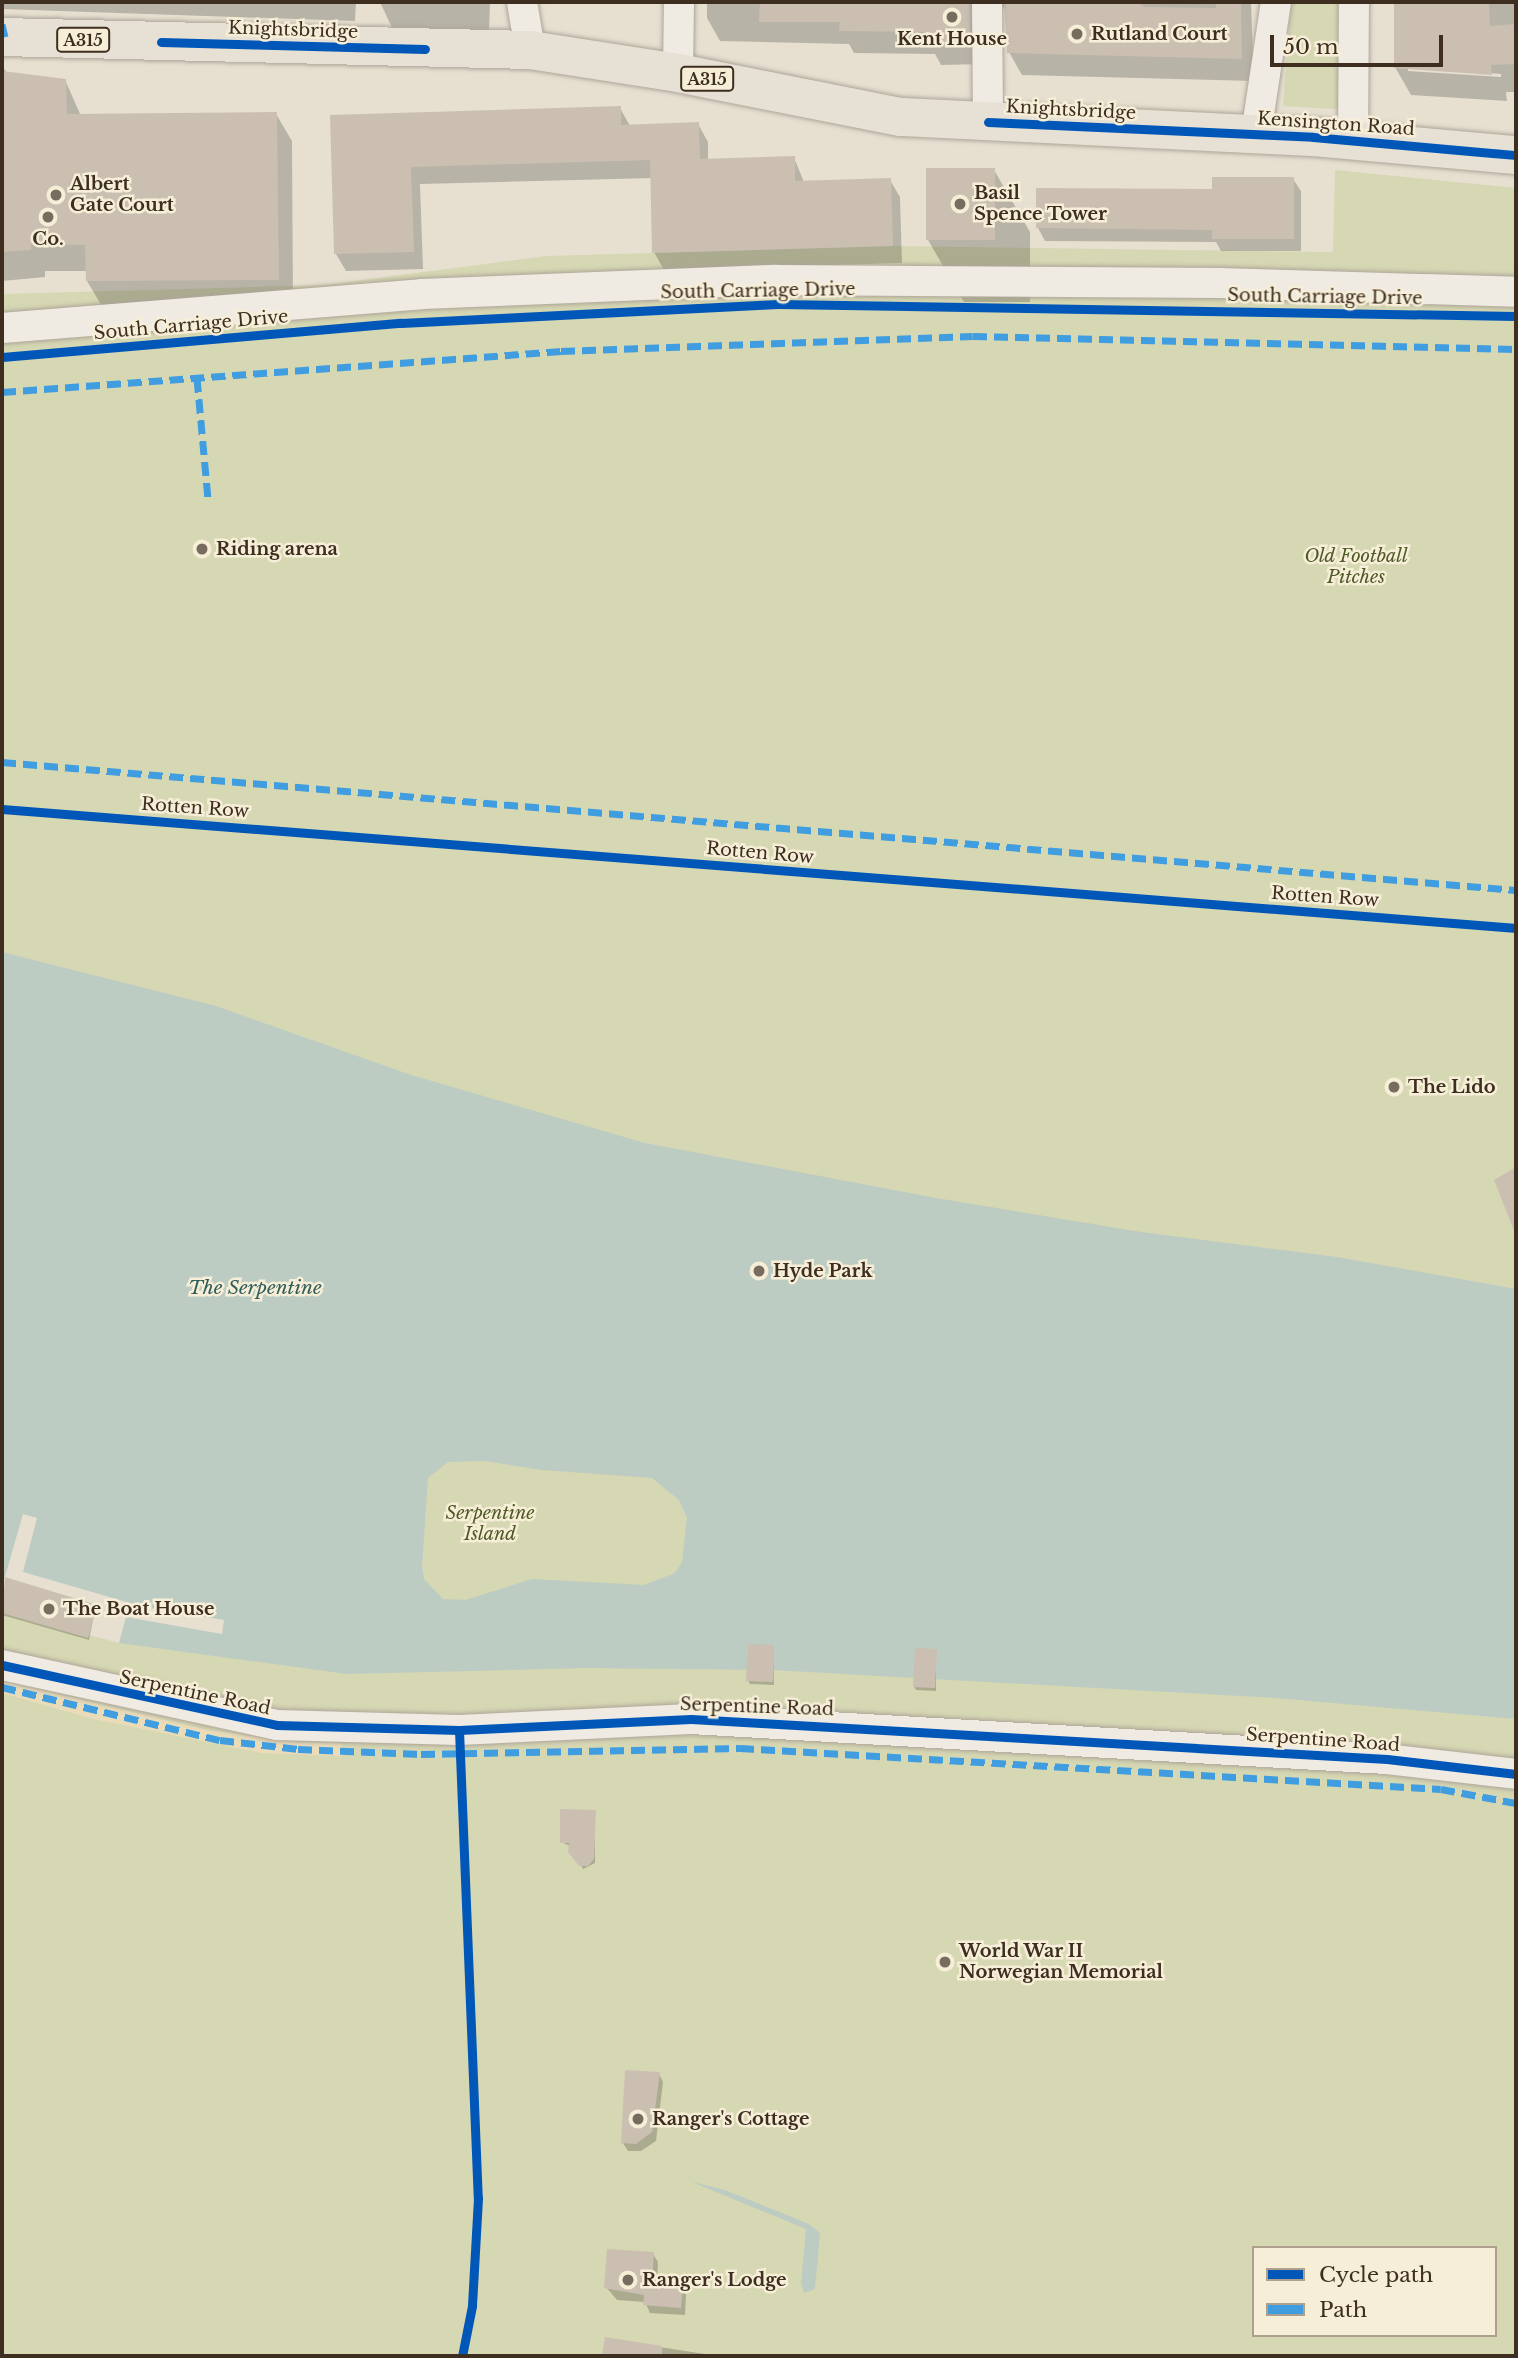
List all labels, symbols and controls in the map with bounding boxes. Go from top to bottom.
marker: Kent House [944,9,960,25]
street label: Knightsbridge [227,17,359,43]
scale bar [1273,21,1446,65]
place label: Rutland Court [1091,23,1227,45]
marker: Rutland Court [1069,26,1085,42]
road number: A315 [55,28,111,52]
place label: Kent House [897,28,1007,50]
text: 50 m [1283,34,1338,60]
road number: A315 [679,66,735,92]
street label: Knightsbridge [1005,96,1137,124]
street label: Kensington Road [1257,108,1415,140]
place label: Albert Gate Court [70,174,174,216]
place label: Basil Spence Tower [974,183,1108,226]
marker: Albert Gate Court [48,187,64,203]
marker: Basil Spence Tower [952,196,968,212]
marker: Co. [40,209,56,225]
place label: Co. [32,228,64,250]
street label: South Carriage Drive [660,278,856,304]
street label: South Carriage Drive [1227,284,1423,310]
street label: South Carriage Drive [93,306,289,344]
place label: Riding arena [216,538,338,560]
marker: Riding arena [194,541,210,557]
park label: Old Football Pitches [1304,546,1408,588]
street label: Rotten Row [140,793,250,823]
street label: Rotten Row [705,838,815,868]
street label: Rotten Row [1270,882,1380,912]
place label: The Lido [1408,1076,1496,1098]
marker: The Lido [1386,1079,1402,1095]
place label: Hyde Park [773,1260,873,1282]
marker: Hyde Park [751,1263,767,1279]
water label: The Serpentine [188,1277,322,1299]
park label: Serpentine Island [445,1503,535,1546]
place label: The Boat House [63,1598,214,1620]
marker: The Boat House [41,1601,57,1617]
street label: Serpentine Road [117,1666,273,1720]
street label: Serpentine Road [680,1694,834,1720]
street label: Serpentine Road [1245,1724,1401,1756]
place label: World War II Norwegian Memorial [959,1941,1163,1983]
marker: World War II Norwegian Memorial [937,1954,953,1970]
place label: Ranger's Cottage [652,2108,809,2130]
marker: Ranger's Cottage [630,2111,646,2127]
legend [1252,2246,1497,2337]
text: Cycle path [1319,2262,1433,2288]
place label: Ranger's Lodge [642,2269,787,2291]
marker: Ranger's Lodge [620,2272,636,2288]
text: Path [1319,2297,1367,2323]

